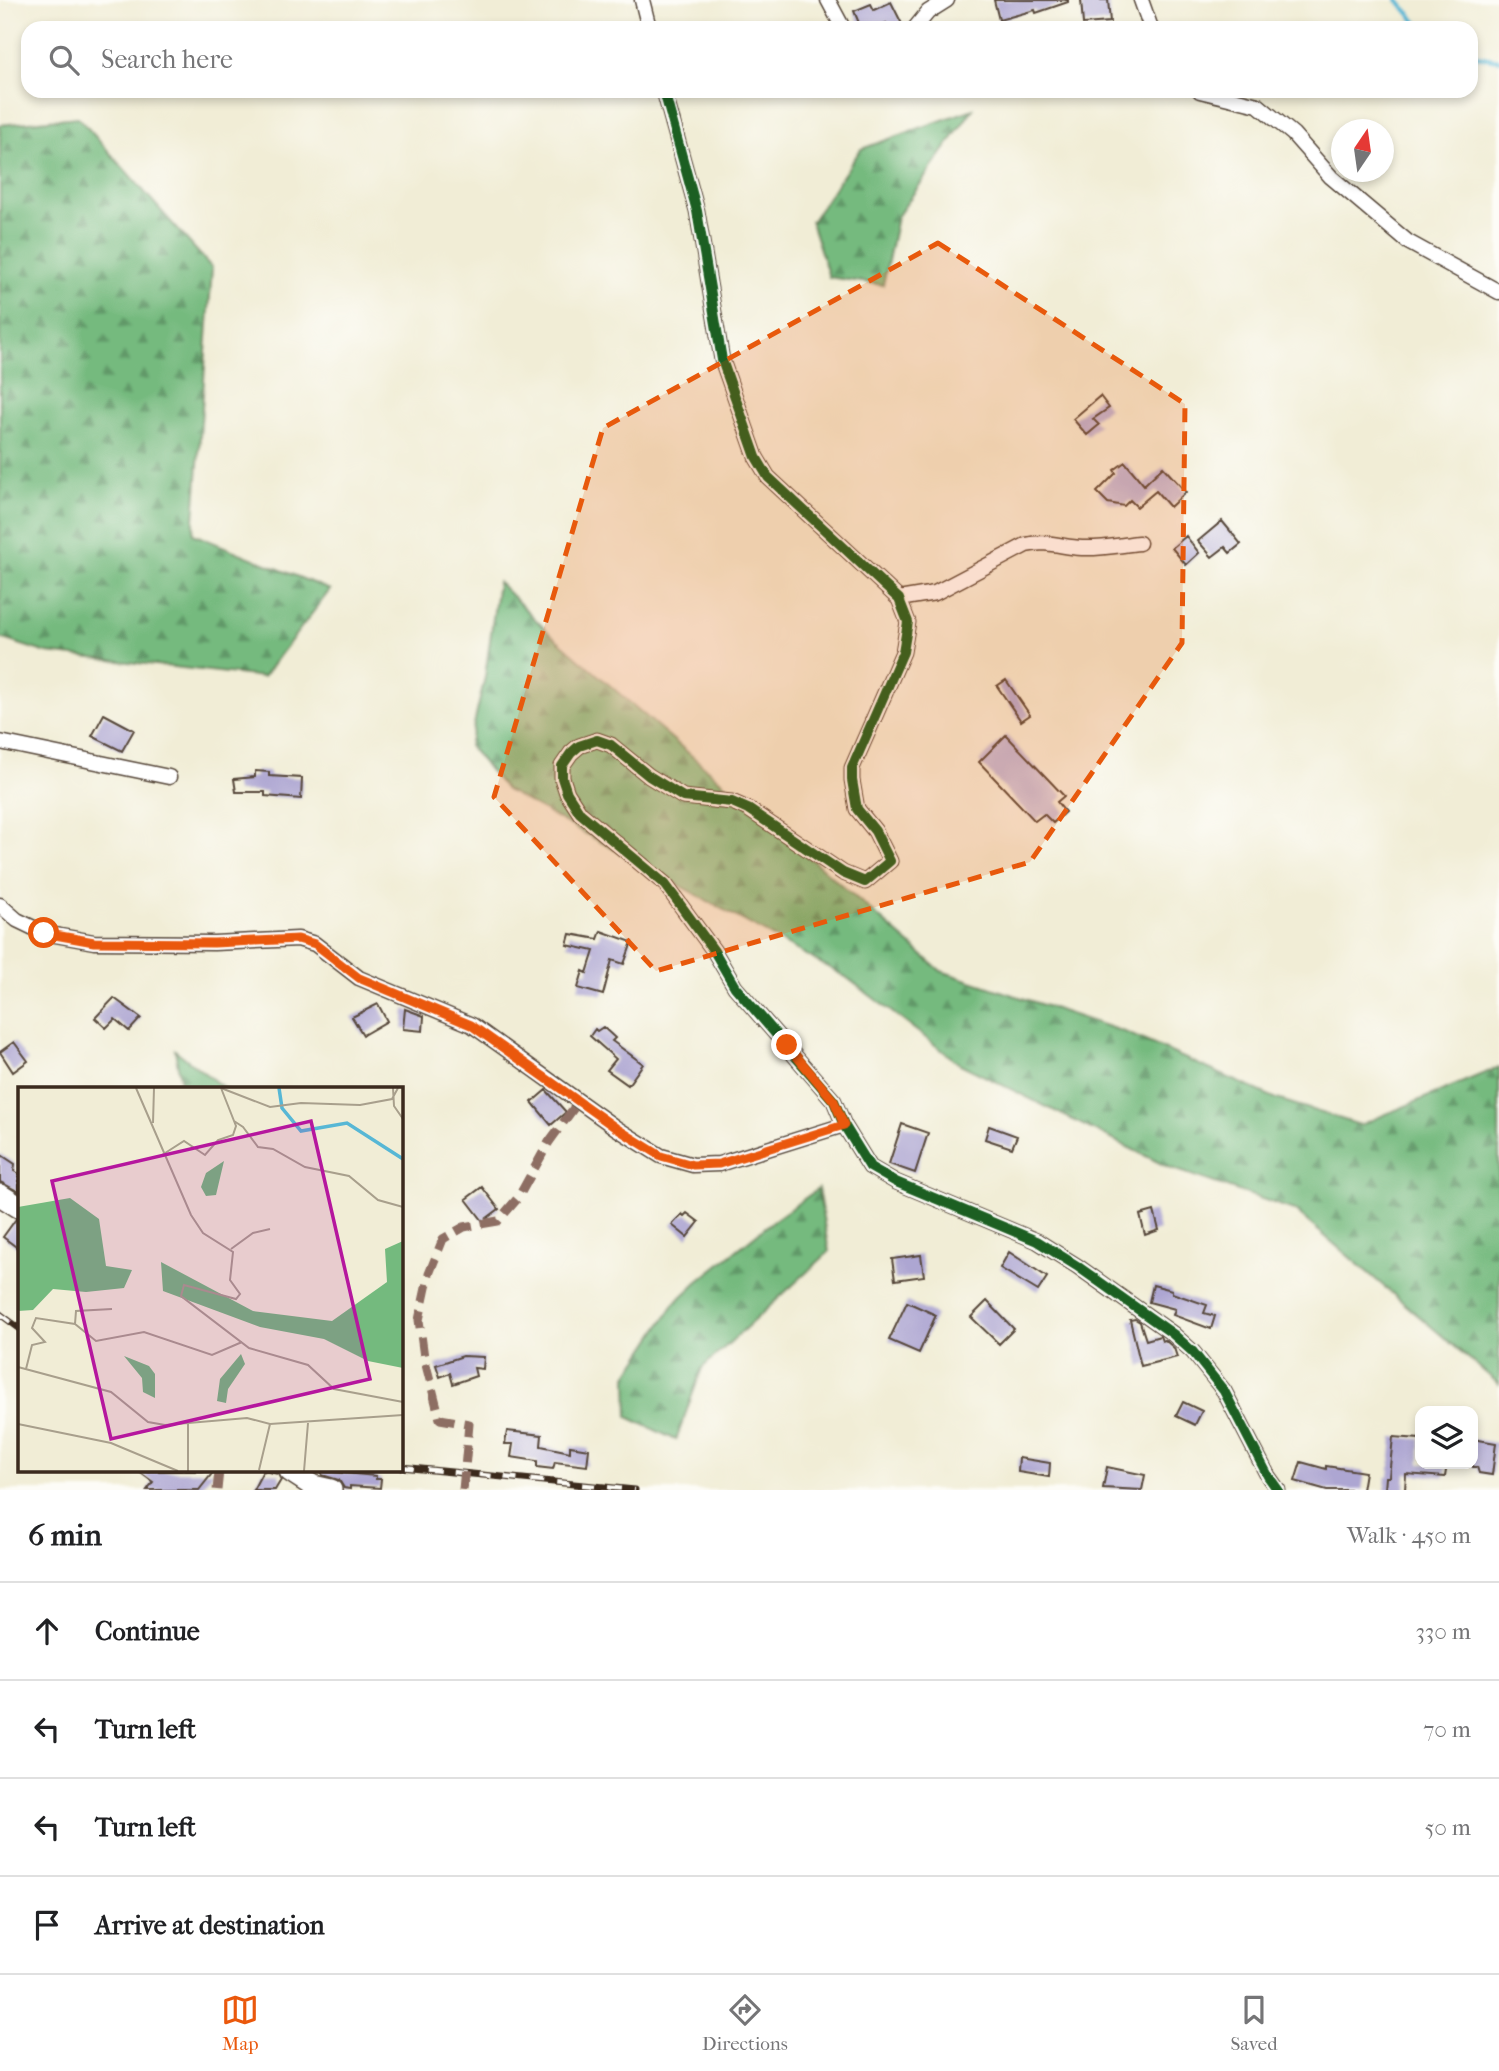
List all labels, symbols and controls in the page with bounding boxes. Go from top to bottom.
search box [21,21,1478,98]
icon: search [45,41,83,79]
text: Search here [101,44,233,75]
north arrow [1331,119,1394,182]
route start [28,917,59,948]
route end [771,1029,802,1060]
inset map [18,1087,402,1472]
map controls [1415,1406,1478,1469]
button: layers [1415,1406,1478,1469]
text: 6 min [28,1518,102,1553]
text: Walk · 450 m [1347,1522,1471,1549]
icon: ahead [28,1612,66,1650]
text: Continue [95,1616,200,1647]
text: 330 m [1415,1618,1471,1645]
icon: left [28,1710,66,1748]
text: Turn left [95,1714,196,1745]
text: 70 m [1423,1716,1471,1743]
icon: left [28,1808,66,1846]
text: Turn left [95,1812,196,1843]
text: 50 m [1424,1814,1471,1841]
icon: arrive [28,1906,66,1944]
text: Arrive at destination [95,1910,325,1941]
tab: Map [221,1991,259,2055]
tab: Directions [702,1991,788,2055]
tab: Saved [1230,1991,1278,2055]

